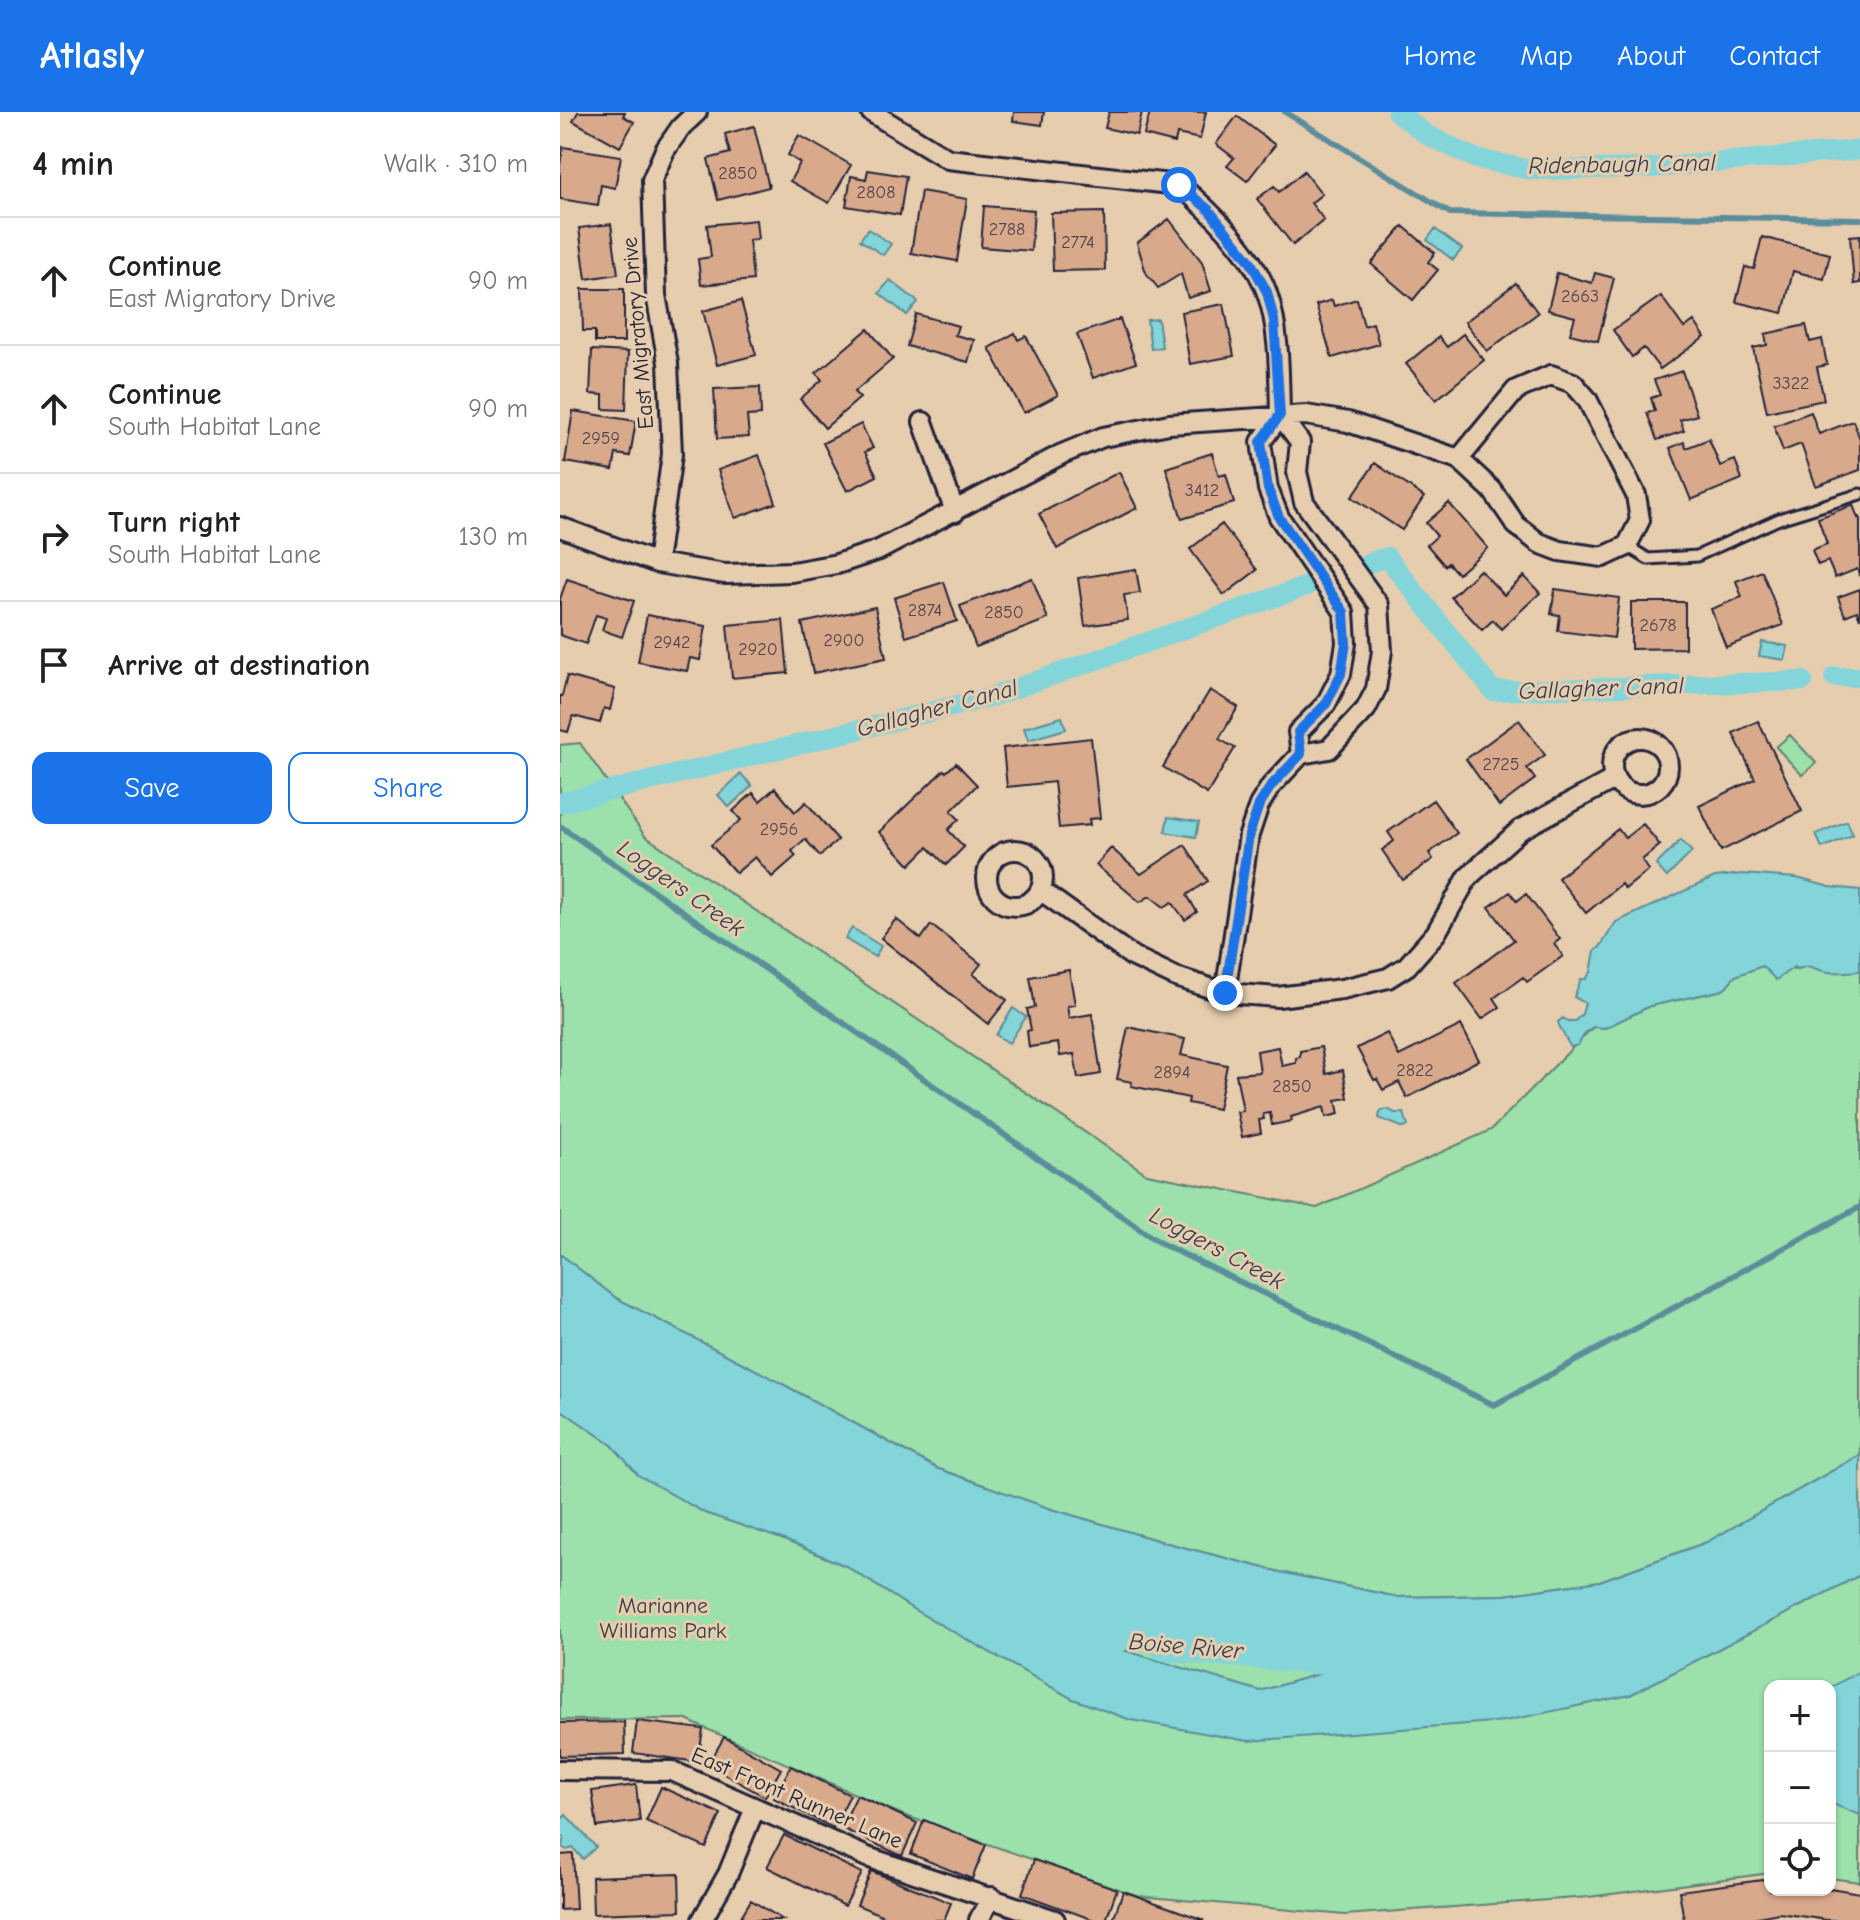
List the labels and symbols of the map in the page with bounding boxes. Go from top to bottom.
water label: Ridenbaugh Canal [1528,148,1716,180]
house number: 2850 [718,163,758,184]
route start [1161,167,1197,203]
house number: 2808 [857,182,895,203]
house number: 2788 [989,219,1025,240]
house number: 2774 [1061,232,1095,253]
street label: East Migratory Drive [617,236,659,430]
house number: 2663 [1561,286,1599,307]
house number: 3322 [1772,373,1810,394]
house number: 2959 [582,428,620,449]
house number: 3412 [1185,480,1219,501]
house number: 2874 [908,600,942,621]
house number: 2850 [984,602,1024,623]
house number: 2678 [1640,615,1676,636]
house number: 2900 [824,630,864,651]
house number: 2942 [653,632,691,653]
house number: 2920 [738,639,778,660]
water label: Gallagher Canal [1518,671,1685,705]
water label: Gallagher Canal [854,673,1021,743]
house number: 2725 [1482,754,1520,775]
house number: 2956 [760,819,798,840]
water label: Loggers Creek [612,834,750,942]
route end [1207,975,1243,1011]
house number: 2822 [1396,1060,1434,1081]
house number: 2894 [1154,1062,1190,1083]
house number: 2850 [1272,1076,1312,1097]
water label: Loggers Creek [1145,1201,1289,1295]
park label: Marianne Williams Park [600,1593,727,1644]
water label: Boise River [1128,1627,1246,1665]
street label: East Front Runner Lane [688,1742,906,1854]

